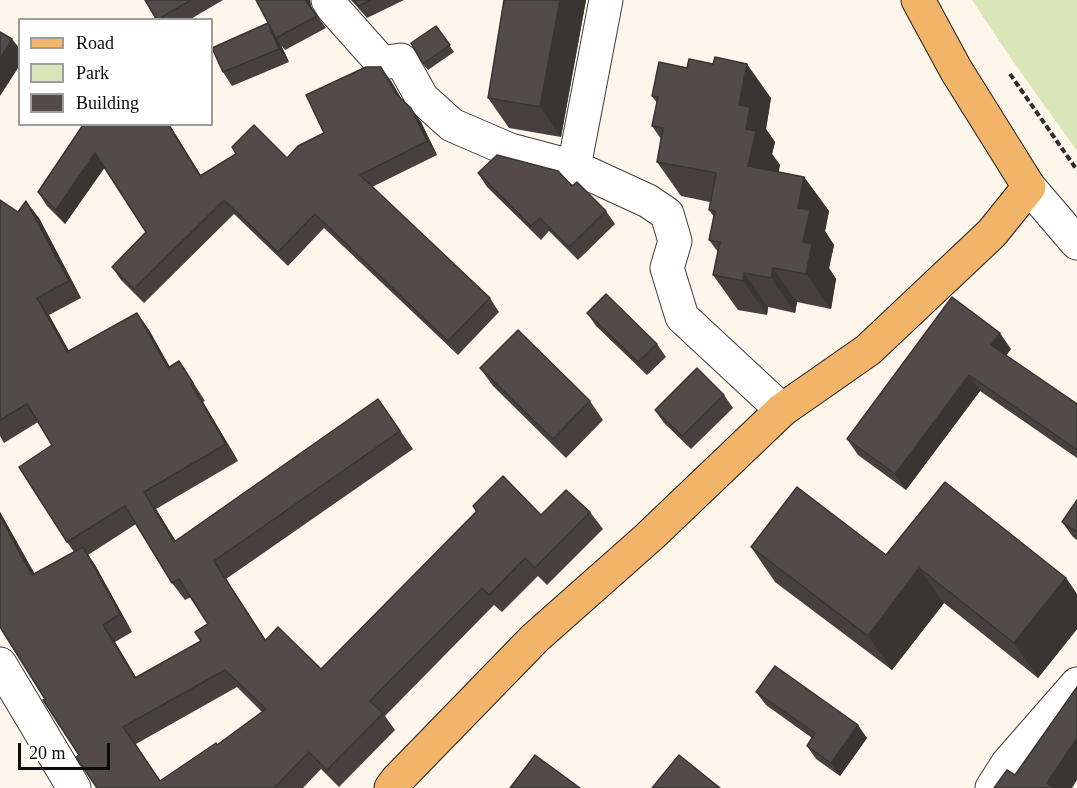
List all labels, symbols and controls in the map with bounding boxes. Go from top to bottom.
legend [18,18,213,126]
text: Road [76,33,114,53]
text: Park [76,63,109,83]
text: Building [76,93,139,113]
scale bar [21,731,112,769]
text: 20 m [29,743,66,763]

